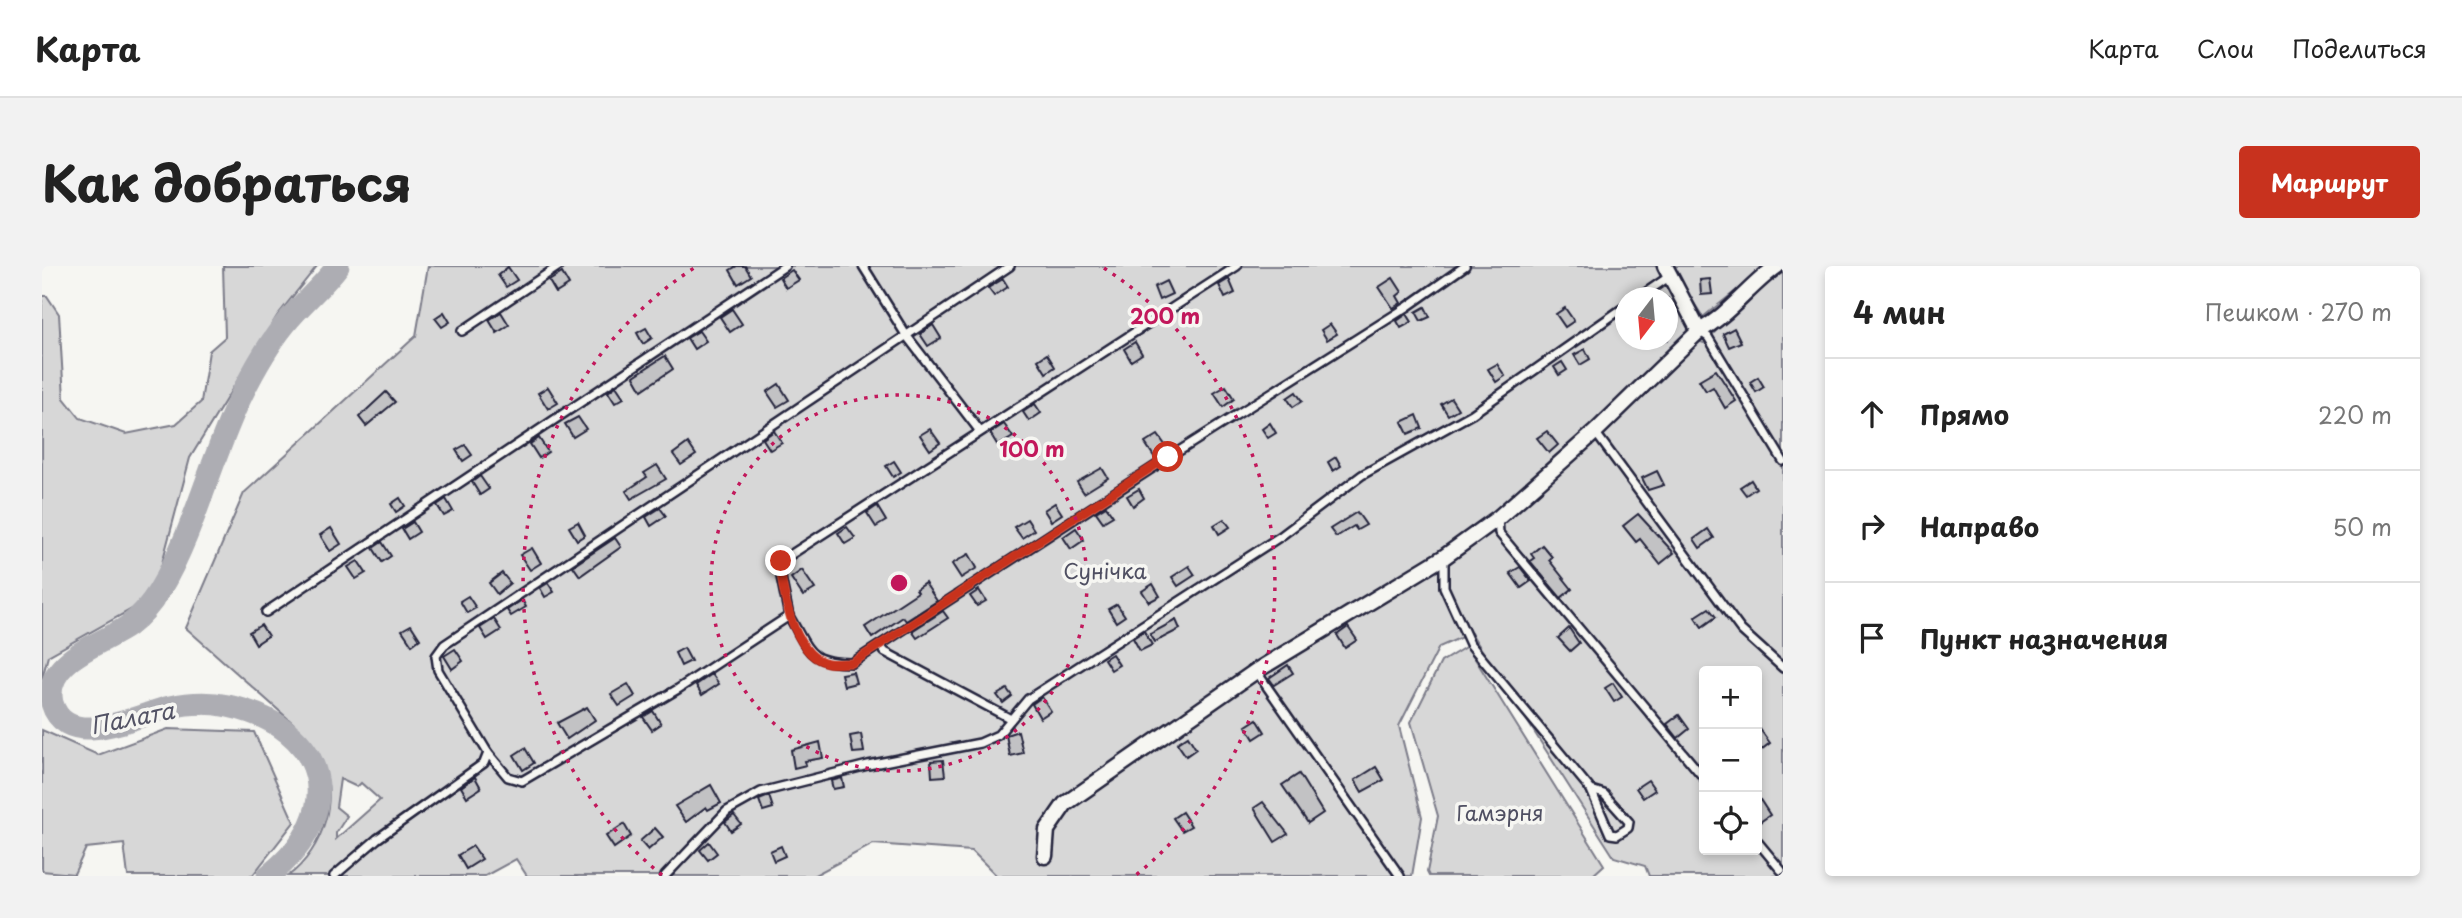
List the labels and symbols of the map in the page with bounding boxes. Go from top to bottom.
north arrow [1615,287,1678,350]
text: 200 m [1130,299,1200,331]
text: 100 m [999,432,1065,464]
route start [1152,441,1183,472]
route end [765,545,796,576]
park label: Сунічка [1063,554,1148,586]
centre of rings [887,571,911,595]
water label: Палата [87,692,177,742]
park label: Гамэрня [1456,796,1544,828]

